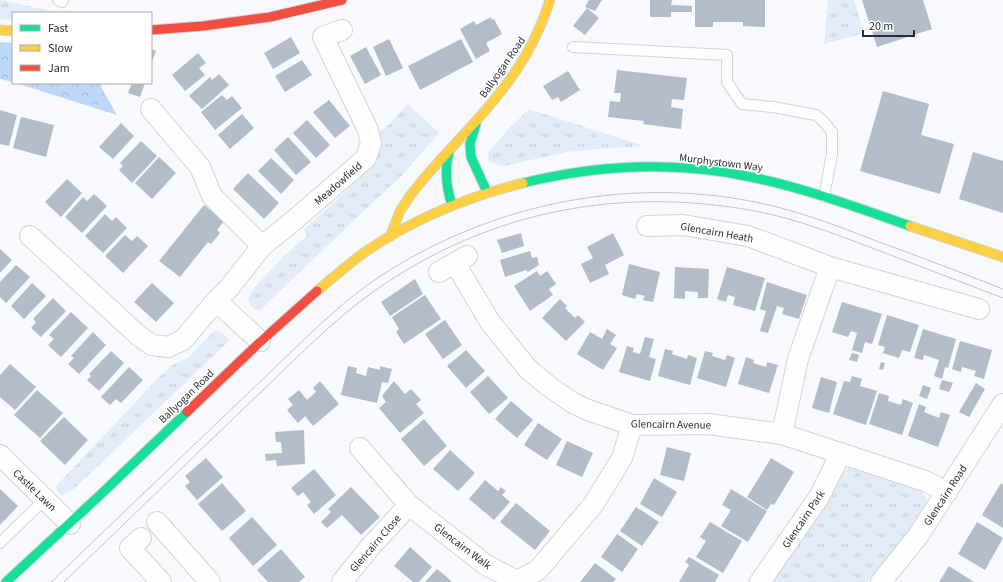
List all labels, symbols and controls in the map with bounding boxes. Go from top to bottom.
legend [12,12,152,84]
scale bar [863,12,914,38]
text: 20 m [869,18,893,35]
text: Fast [48,20,68,37]
street label: Ballyogan Road [476,34,529,101]
text: Slow [48,40,73,57]
text: Jam [48,60,70,77]
street label: Murphystown Way [678,150,764,175]
street label: Meadowfield [311,158,366,208]
street label: Glencairn Heath [679,219,755,246]
street label: Ballyogan Road [155,366,217,427]
street label: Glencairn Avenue [631,416,712,433]
street label: Glencairn Road [920,462,971,529]
street label: Castle Lawn [10,466,60,515]
street label: Glencairn Park [779,487,829,551]
street label: Glencairn Close [346,511,405,575]
street label: Glencairn Walk [431,520,495,573]

